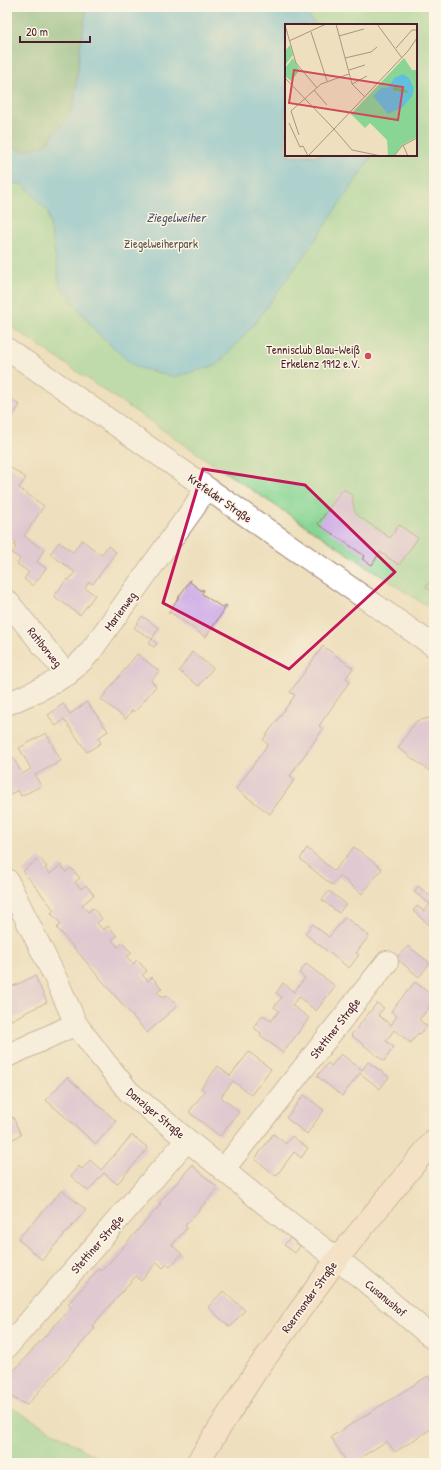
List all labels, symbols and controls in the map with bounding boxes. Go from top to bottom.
scale bar [20,18,90,44]
text: 20 m [26,23,48,40]
inset map [285,24,417,156]
water label: Ziegelweiher [147,208,207,227]
park label: Ziegelweiherpark [124,235,198,252]
place label: Tennisclub Blau-Weiß Erkelenz 1912 e.V. [266,341,360,372]
marker: Tennisclub Blau-Weiß Erkelenz 1912 e.V. [363,351,373,361]
street label: Krefelder Straße [184,470,256,527]
street label: Marienweg [100,588,140,634]
street label: Ratiborweg [24,623,66,671]
street label: Stettiner Straße [306,994,364,1062]
street label: Danziger Straße [123,1084,189,1143]
street label: Stettiner Straße [67,1211,128,1277]
street label: Roermonder Straße [277,1257,341,1336]
street label: Cusanushof [361,1276,411,1321]

